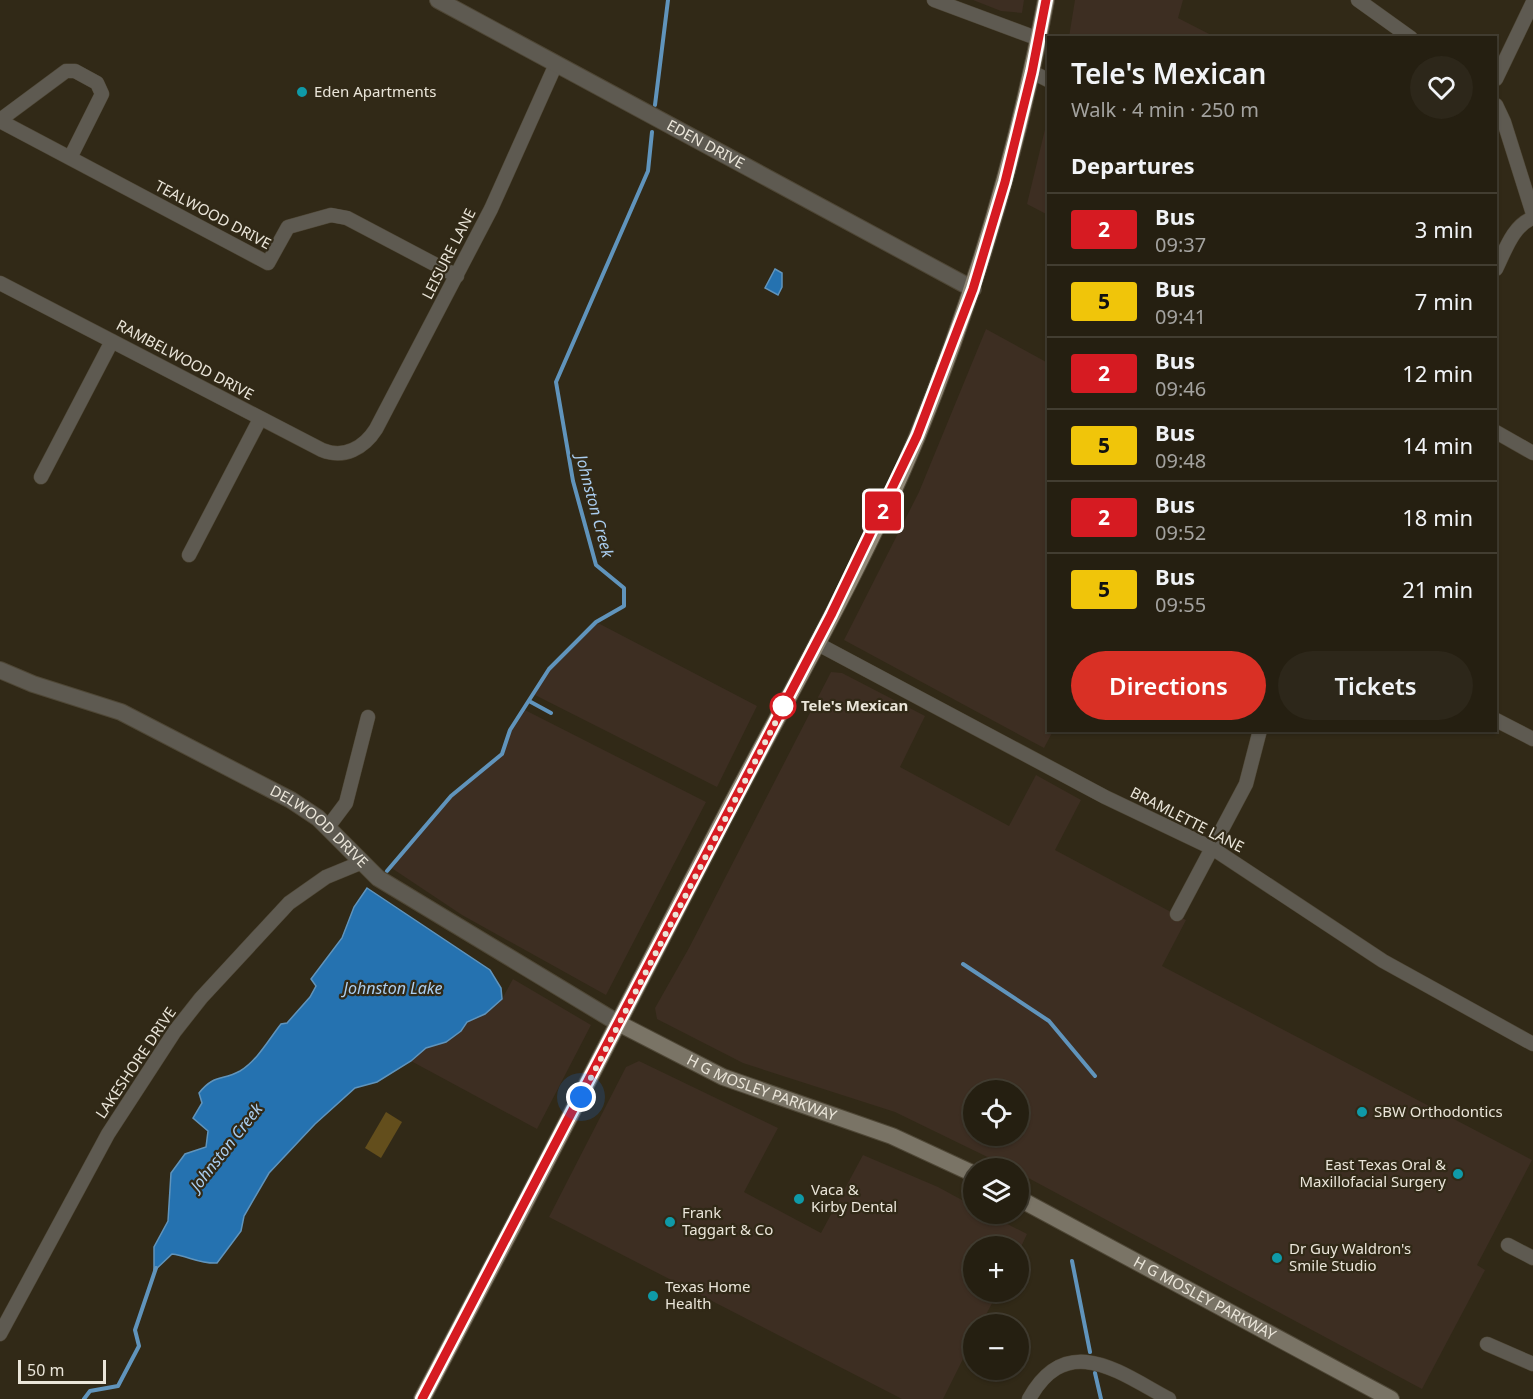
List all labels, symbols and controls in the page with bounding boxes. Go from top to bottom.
text: Tele's Mexican [1071,54,1266,92]
button: heart [1410,56,1473,119]
place label: Eden Apartments [314,81,436,101]
marker: Eden Apartments [295,85,309,99]
text: Walk · 4 min · 250 m [1071,96,1259,123]
street label: EDEN DRIVE [663,114,748,173]
text: Departures [1071,150,1195,180]
street label: TEALWOOD DRIVE [152,175,275,253]
text: Bus [1155,201,1195,231]
street label: LEISURE LANE [417,205,480,302]
text: 3 min [1415,214,1473,244]
text: 2 [1098,215,1110,243]
text: 09:37 [1155,231,1206,258]
text: Bus [1155,273,1195,303]
text: 7 min [1415,286,1473,316]
text: 5 [1098,287,1110,315]
text: 09:41 [1155,303,1206,330]
street label: RAMBELWOOD DRIVE [113,314,258,404]
text: Bus [1155,345,1195,375]
text: 12 min [1402,358,1473,388]
text: 2 [1098,359,1110,387]
text: 09:46 [1155,375,1206,402]
text: Bus [1155,417,1195,447]
text: 14 min [1402,430,1473,460]
text: 5 [1098,431,1110,459]
text: 09:48 [1155,447,1206,474]
water label: Johnston Creek [570,449,620,561]
text: Bus [1155,489,1195,519]
line badge: 2 [864,492,902,530]
text: 2 [877,497,889,525]
text: 18 min [1402,502,1473,532]
text: 2 [1098,503,1110,531]
text: 09:52 [1155,519,1206,546]
text: Bus [1155,561,1195,591]
text: 21 min [1402,574,1473,604]
text: 5 [1098,575,1110,603]
text: 09:55 [1155,591,1206,618]
button: Directions [1071,651,1266,720]
button: Tickets [1278,651,1473,720]
marker: Tele's Mexican [770,693,796,719]
place label: Tele's Mexican [801,695,908,715]
street label: DELWOOD DRIVE [267,780,373,872]
street label: BRAMLETTE LANE [1127,782,1248,856]
water label: Johnston Lake [341,977,442,999]
street label: LAKESHORE DRIVE [90,1003,180,1122]
street label: H G MOSLEY PARKWAY [684,1049,840,1125]
map controls [963,1080,1029,1380]
button: locate [963,1080,1029,1146]
your location [566,1082,596,1112]
water label: Johnston Creek [183,1098,268,1198]
place label: SBW Orthodontics [1374,1101,1503,1121]
marker: SBW Orthodontics [1355,1105,1369,1119]
place label: East Texas Oral & Maxillofacial Surgery [1299,1154,1446,1191]
button: layers [963,1158,1029,1224]
marker: East Texas Oral & Maxillofacial Surgery [1451,1167,1465,1181]
place label: Vaca & Kirby Dental [811,1179,897,1216]
marker: Vaca & Kirby Dental [792,1192,806,1206]
place label: Frank Taggart & Co [682,1202,773,1239]
marker: Frank Taggart & Co [663,1215,677,1229]
button: + [963,1236,1029,1302]
place label: Dr Guy Waldron's Smile Studio [1289,1238,1411,1275]
street label: H G MOSLEY PARKWAY [1130,1251,1280,1344]
marker: Dr Guy Waldron's Smile Studio [1270,1251,1284,1265]
place label: Texas Home Health [665,1276,751,1313]
marker: Texas Home Health [646,1289,660,1303]
button: − [963,1314,1029,1380]
scale bar [18,1357,106,1384]
text: 50 m [27,1359,64,1381]

